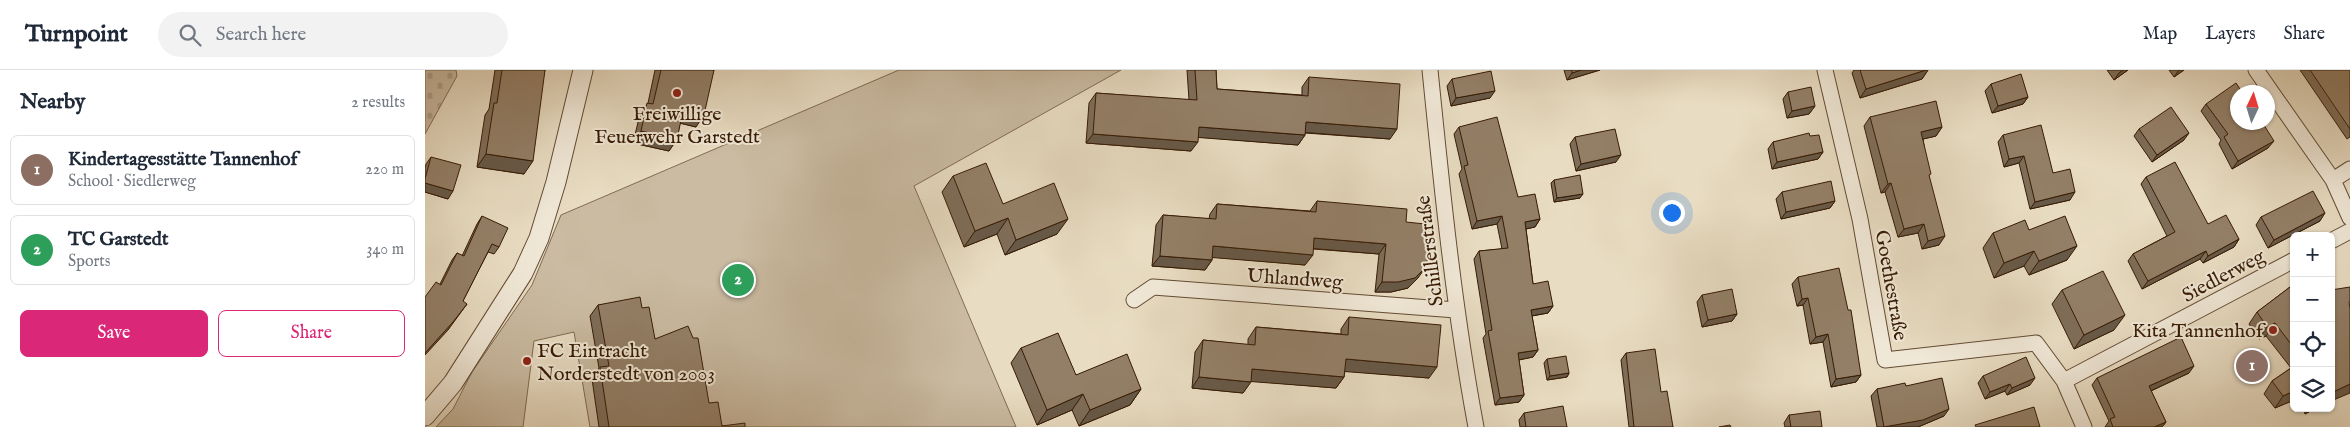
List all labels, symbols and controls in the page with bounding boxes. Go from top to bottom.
search box [158,12,508,57]
text: Turnpoint [25,19,128,50]
icon: search [176,21,204,49]
text: Search here [216,23,306,47]
text: Map [2143,23,2177,46]
text: Layers [2205,23,2256,46]
text: Share [2284,23,2325,46]
north arrow [2230,85,2275,130]
marker: Freiwillige Feuerwehr Garstedt [671,87,683,99]
text: Nearby [20,89,85,116]
text: 2 results [351,93,405,113]
place label: Freiwillige Feuerwehr Garstedt [594,102,760,150]
text: Kindertagesstätte Tannenhof [68,148,297,172]
text: 1 [34,160,40,180]
text: 220 m [365,160,404,180]
text: School · Siedlerweg [68,172,196,192]
street label: Schillerstraße [1411,194,1450,308]
your location [1659,200,1685,226]
text: TC Garstedt [68,228,168,252]
street label: Goethestraße [1868,228,1913,343]
map controls [2290,232,2335,412]
button: + [2290,232,2335,277]
text: 2 [33,240,41,260]
text: 340 m [366,240,404,260]
street label: Siedlerweg [2178,244,2270,309]
text: Sports [68,252,110,272]
pin: 2 [722,261,754,299]
street label: Uhlandweg [1246,264,1345,295]
button: − [2290,277,2335,322]
button: Save [20,310,208,357]
button: Share [218,310,405,357]
place label: Kita Tannenhof [2132,319,2267,344]
button: locate [2290,322,2335,367]
marker: Kita Tannenhof [2267,324,2279,336]
place label: FC Eintracht Norderstedt von 2003 [537,339,715,387]
pin: 1 [2236,347,2268,385]
marker: FC Eintracht Norderstedt von 2003 [521,355,533,367]
button: layers [2290,367,2335,412]

